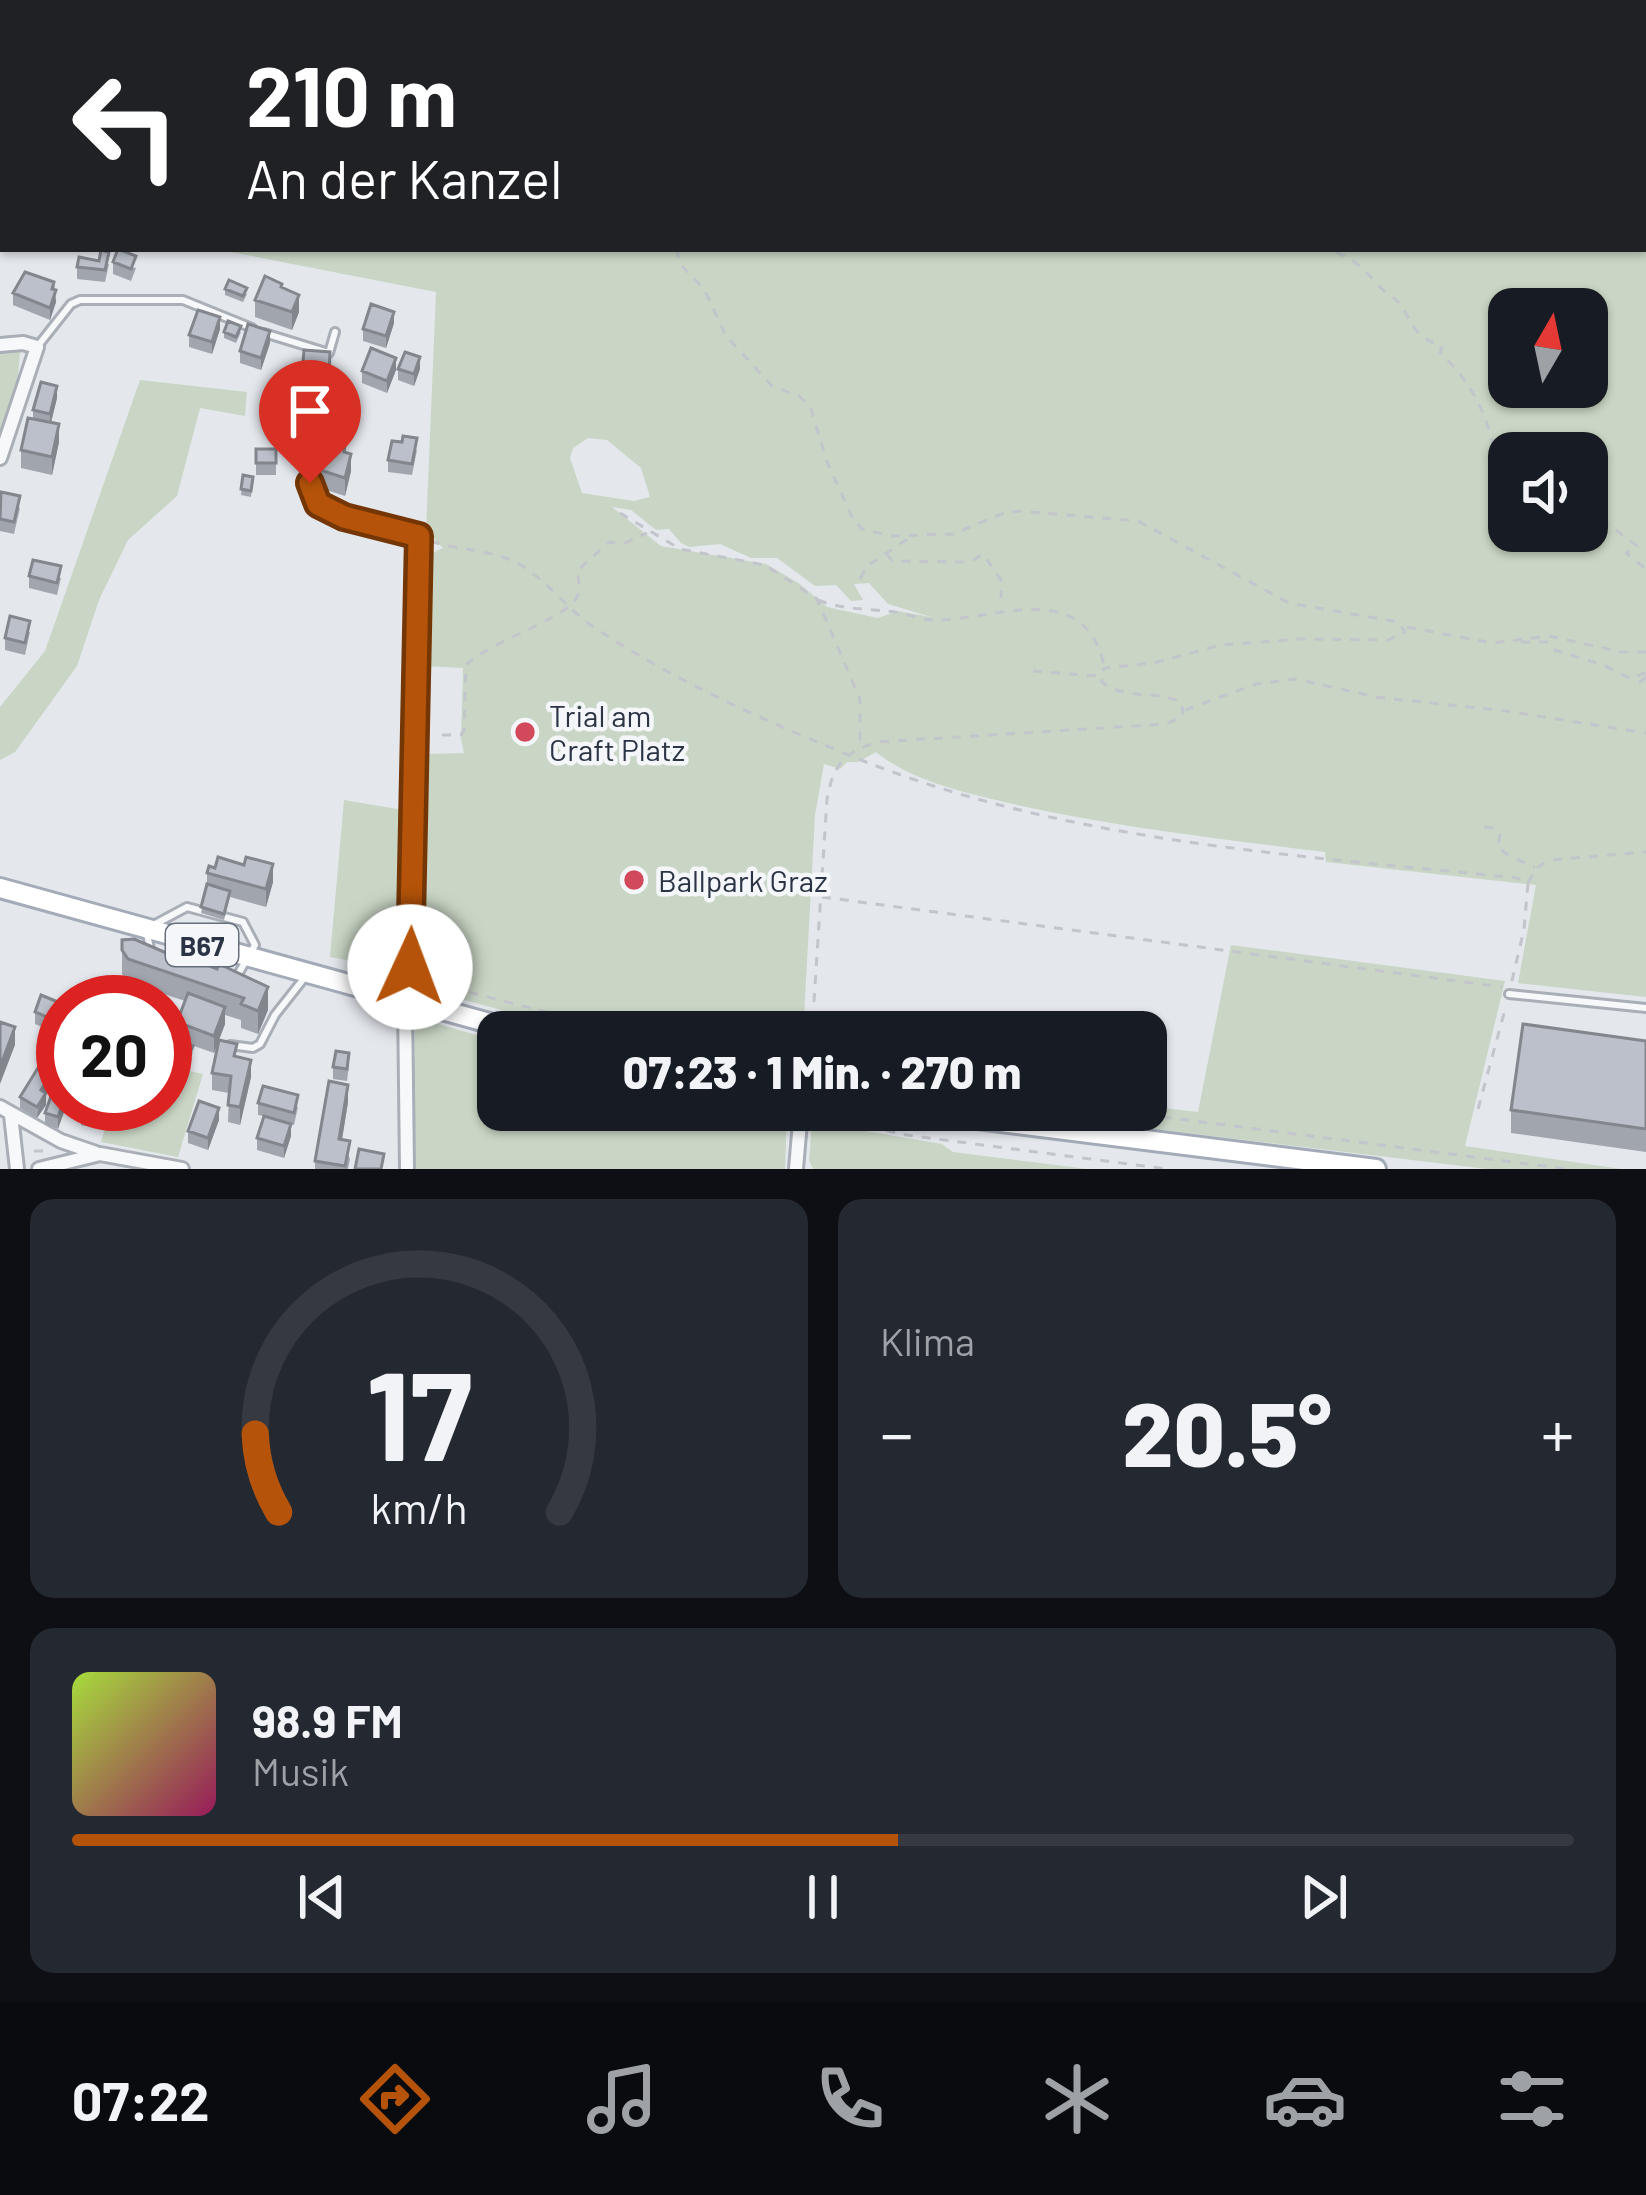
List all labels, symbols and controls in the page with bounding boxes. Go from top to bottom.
text: 210 m [246,43,457,144]
icon: left [48,48,204,204]
text: An der Kanzel [246,145,562,210]
north arrow [1488,288,1608,408]
map controls [1488,288,1608,552]
pin [259,360,361,483]
icon: arrive [277,378,343,444]
button: sound [1488,432,1608,552]
place label: Trial am Craft Platz [549,697,685,767]
marker: Trial am Craft Platz [512,719,538,745]
place label: Ballpark Graz [658,862,828,898]
marker: Ballpark Graz [621,867,647,893]
position arrow [347,904,473,1030]
road number: B67 [166,924,238,966]
speed limit sign: 20 [36,975,192,1131]
text: 07:23 · 1 Min. · 270 m [623,1044,1021,1098]
text: Klima [880,1317,975,1364]
text: 17 [366,1336,472,1486]
text: 20.5° [1122,1377,1332,1485]
text: − [880,1392,913,1471]
text: + [1541,1392,1574,1471]
text: km/h [370,1480,468,1532]
text: 98.9 FM [252,1693,403,1747]
text: Musik [252,1747,349,1794]
icon: previous [289,1864,355,1930]
icon: pause [790,1864,856,1930]
icon: next [1291,1864,1357,1930]
icon: directions [353,2057,437,2141]
icon: music [580,2057,664,2141]
icon: phone [808,2057,892,2141]
icon: climate [1035,2057,1119,2141]
icon: car [1263,2057,1347,2141]
icon: filters [1490,2057,1574,2141]
text: 07:22 [72,2067,209,2132]

